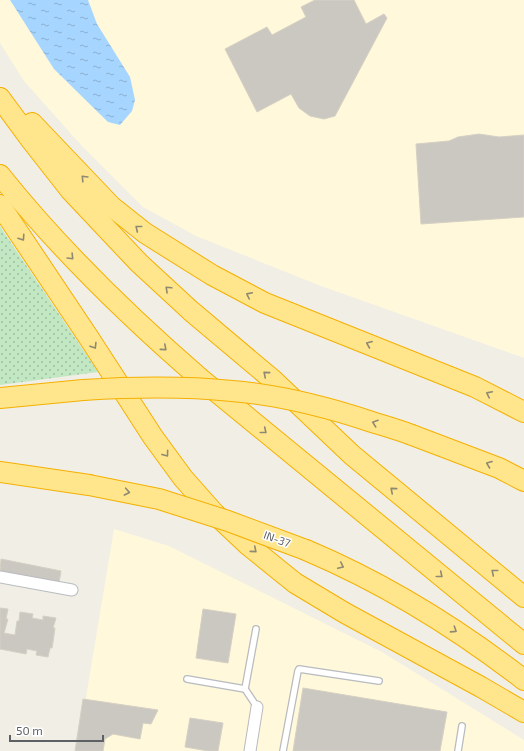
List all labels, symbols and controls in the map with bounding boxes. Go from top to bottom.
one-way arrow [81,175,89,183]
one-way arrow [135,225,143,232]
one-way arrow [17,233,24,240]
one-way arrow [67,252,74,260]
one-way arrow [165,287,172,294]
one-way arrow [246,292,253,300]
one-way arrow [366,341,373,349]
one-way arrow [89,342,97,349]
one-way arrow [160,343,167,350]
one-way arrow [264,372,271,379]
one-way arrow [486,391,494,399]
one-way arrow [372,419,379,427]
one-way arrow [260,426,267,433]
one-way arrow [161,450,168,457]
one-way arrow [485,461,492,469]
one-way arrow [391,487,398,494]
one-way arrow [124,488,131,496]
street label: IN-37 [262,528,293,549]
one-way arrow [249,545,256,552]
one-way arrow [337,561,345,569]
one-way arrow [491,570,498,577]
one-way arrow [436,571,443,578]
one-way arrow [450,625,457,633]
scale bar [10,717,103,743]
text: 50 m [16,723,43,737]

